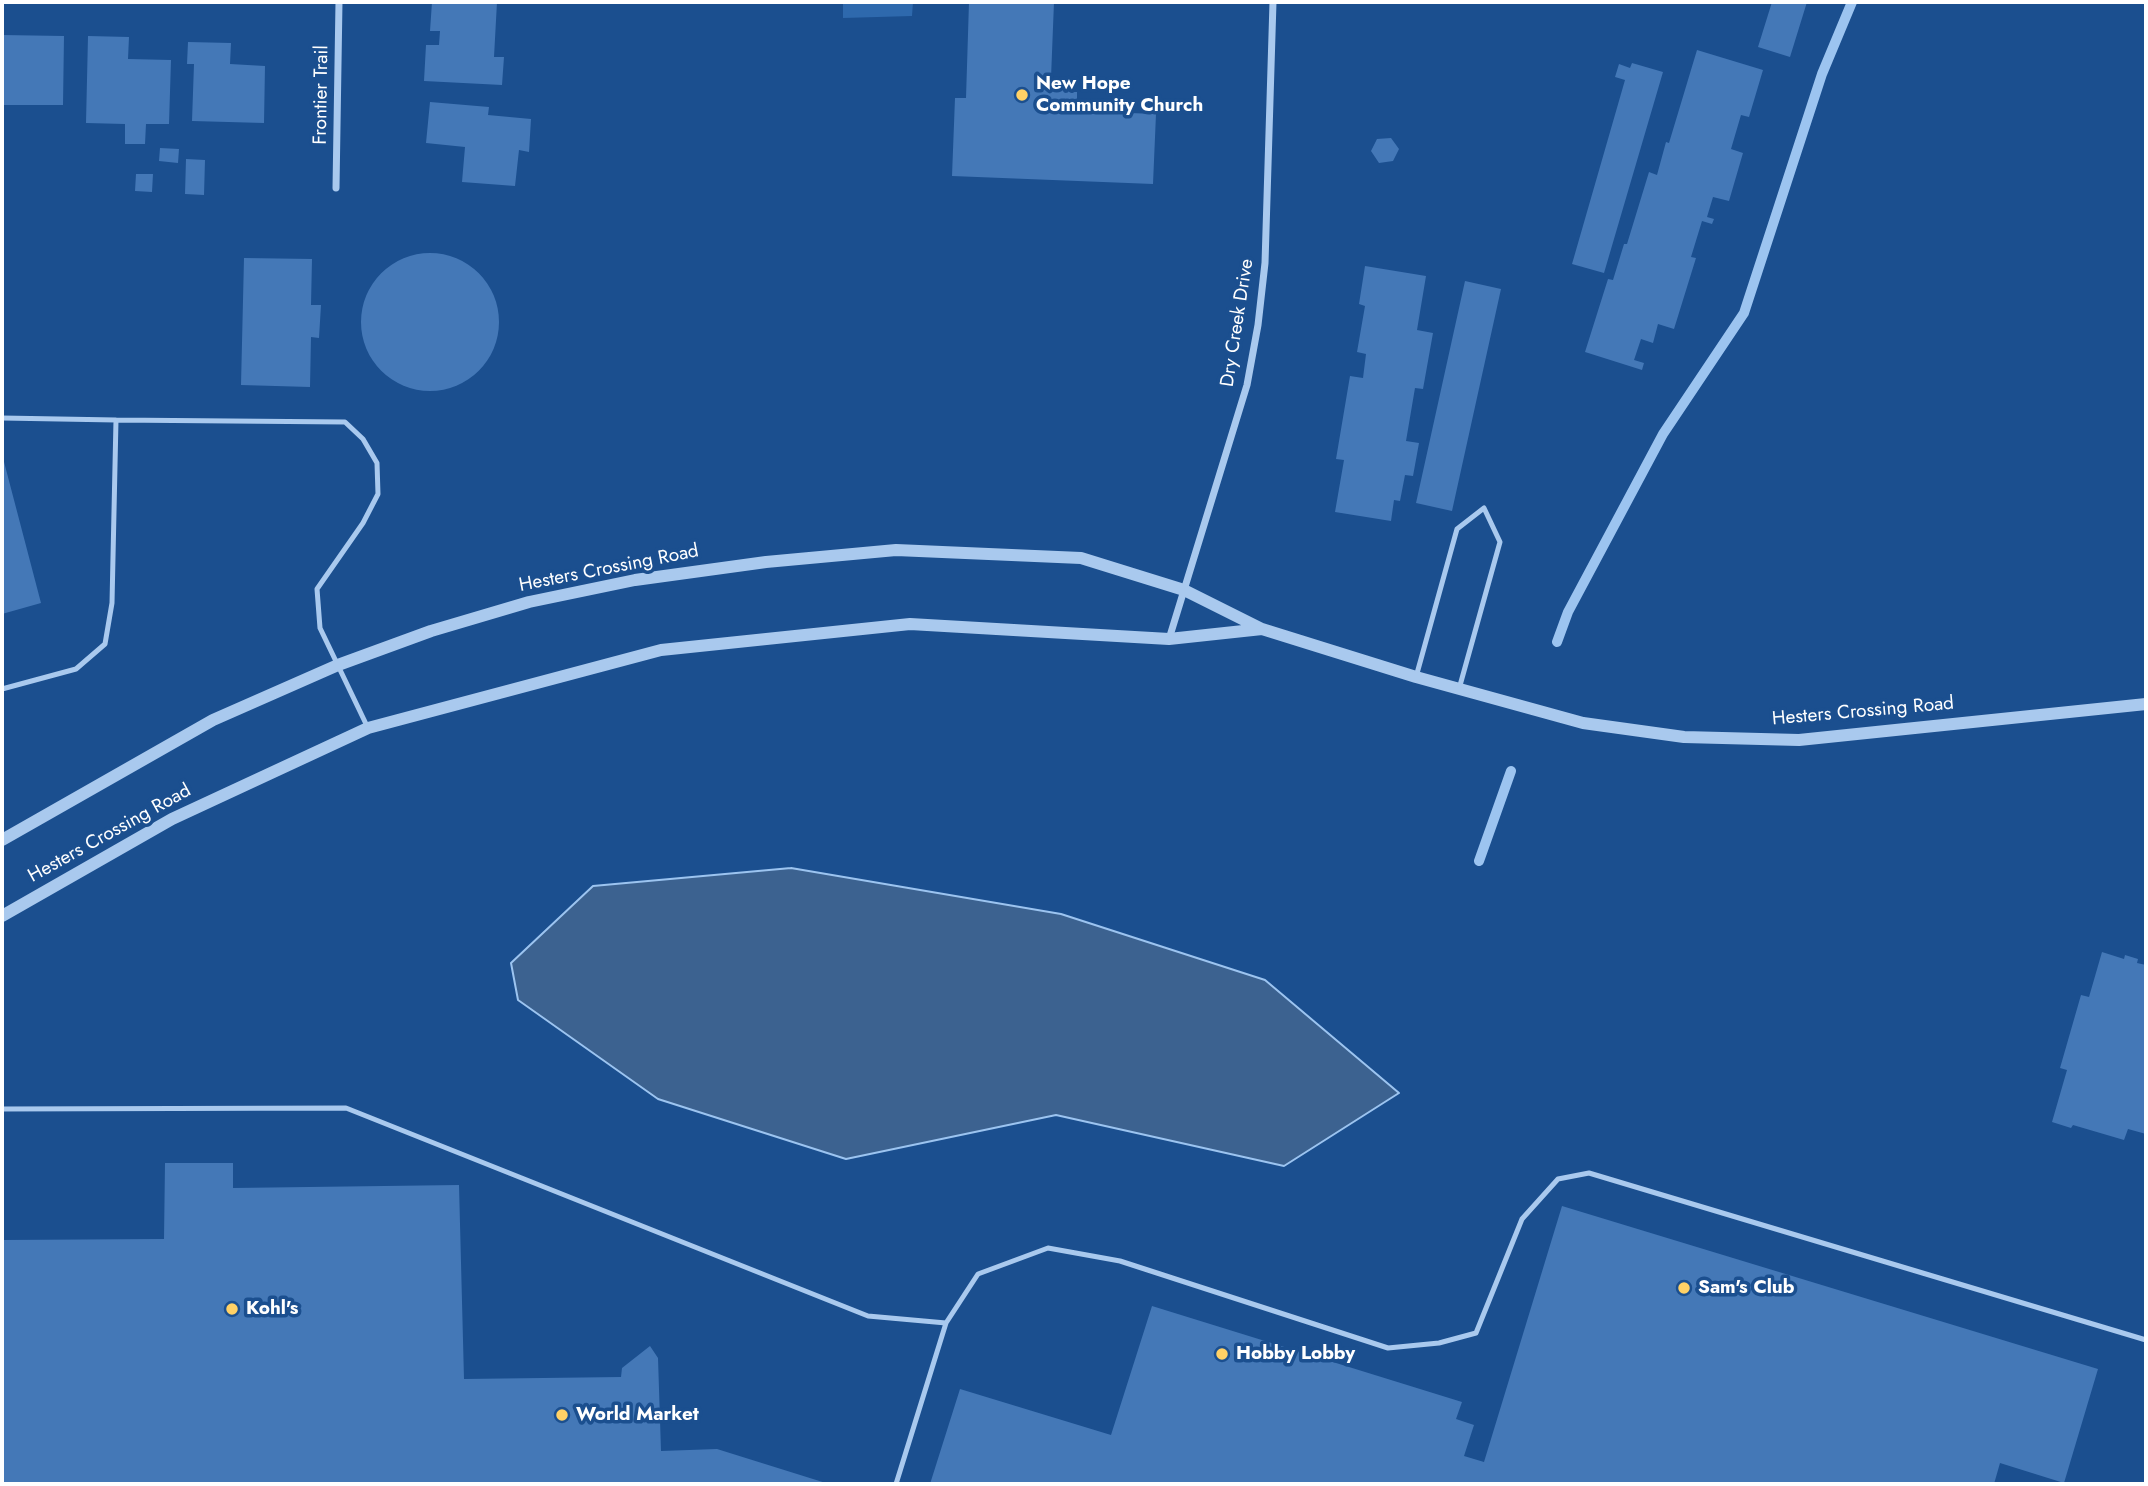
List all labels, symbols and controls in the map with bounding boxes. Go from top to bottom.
street label: Frontier Trail [310,45,334,145]
place label: New Hope Community Church [1036,73,1203,117]
marker: New Hope Community Church [1014,87,1030,103]
street label: Dry Creek Drive [1217,257,1259,389]
street label: Hesters Crossing Road [517,540,701,598]
street label: Hesters Crossing Road [1771,693,1955,731]
street label: Hesters Crossing Road [25,780,195,888]
place label: Sam's Club [1698,1277,1795,1299]
marker: Sam's Club [1676,1280,1692,1296]
place label: Kohl's [246,1298,298,1320]
marker: Kohl's [224,1301,240,1317]
place label: Hobby Lobby [1236,1343,1355,1365]
marker: Hobby Lobby [1214,1346,1230,1362]
place label: World Market [576,1404,699,1426]
marker: World Market [554,1407,570,1423]

